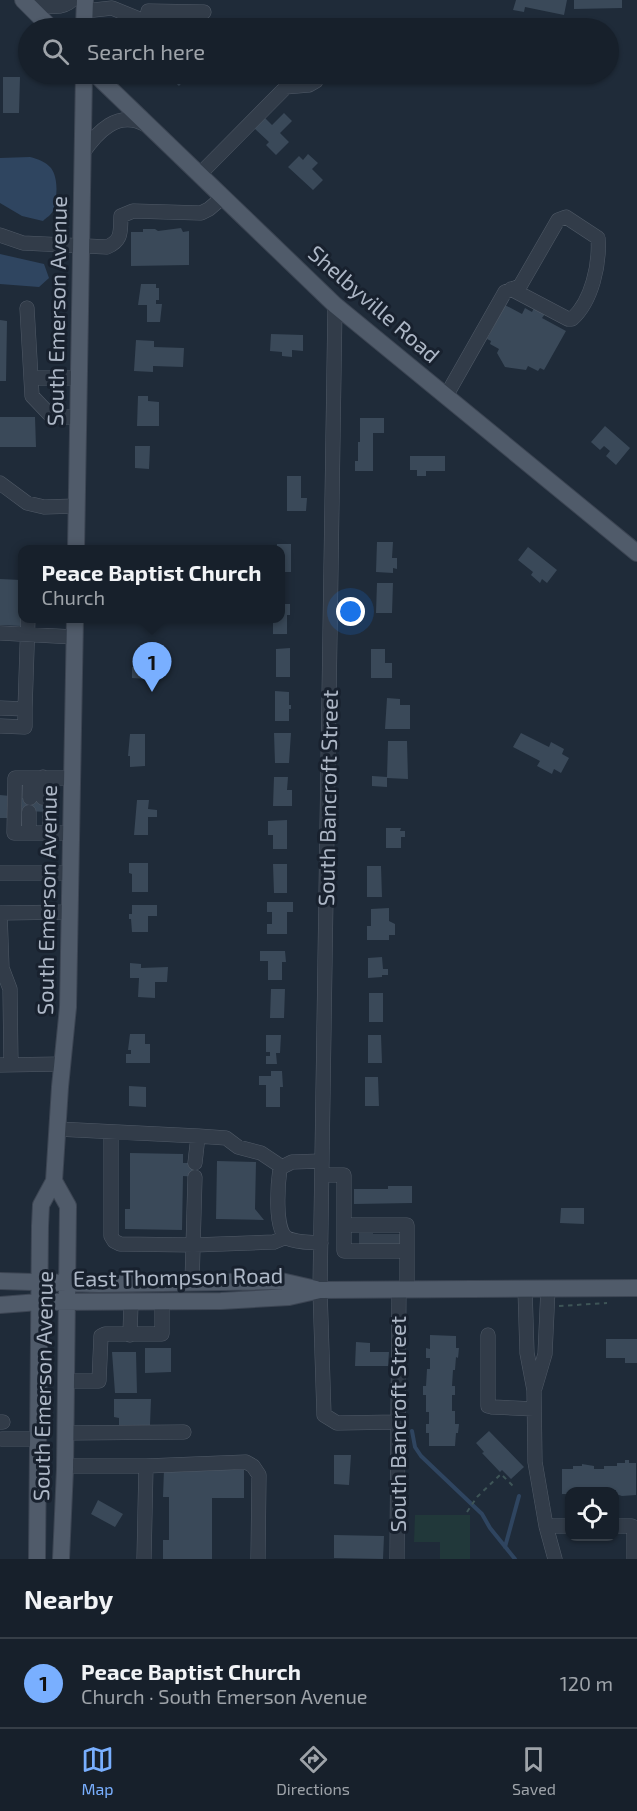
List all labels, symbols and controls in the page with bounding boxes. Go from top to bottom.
search box [18,18,619,84]
icon: search [39,35,72,68]
text: Search here [87,38,205,64]
street label: South Emerson Avenue [41,196,71,426]
street label: Shelbyville Road [304,239,445,367]
popup [18,545,285,623]
text: Peace Baptist Church [42,559,261,585]
text: Church [42,585,105,609]
your location [336,597,365,626]
pin: 1 [132,642,172,692]
street label: South Bancroft Street [312,690,342,906]
street label: South Emerson Avenue [31,785,61,1015]
street label: East Thompson Road [73,1261,283,1291]
street label: South Emerson Avenue [27,1271,57,1501]
street label: South Bancroft Street [384,1316,410,1532]
map controls [565,1487,619,1541]
button: locate [565,1487,619,1541]
text: Nearby [24,1583,113,1614]
text: Peace Baptist Church [81,1658,301,1684]
text: 1 [39,1671,48,1695]
text: 120 m [560,1671,613,1695]
text: Church · South Emerson Avenue [81,1684,368,1708]
tab: Map [81,1743,114,1798]
tab: Directions [276,1743,350,1798]
tab: Saved [512,1743,556,1798]

